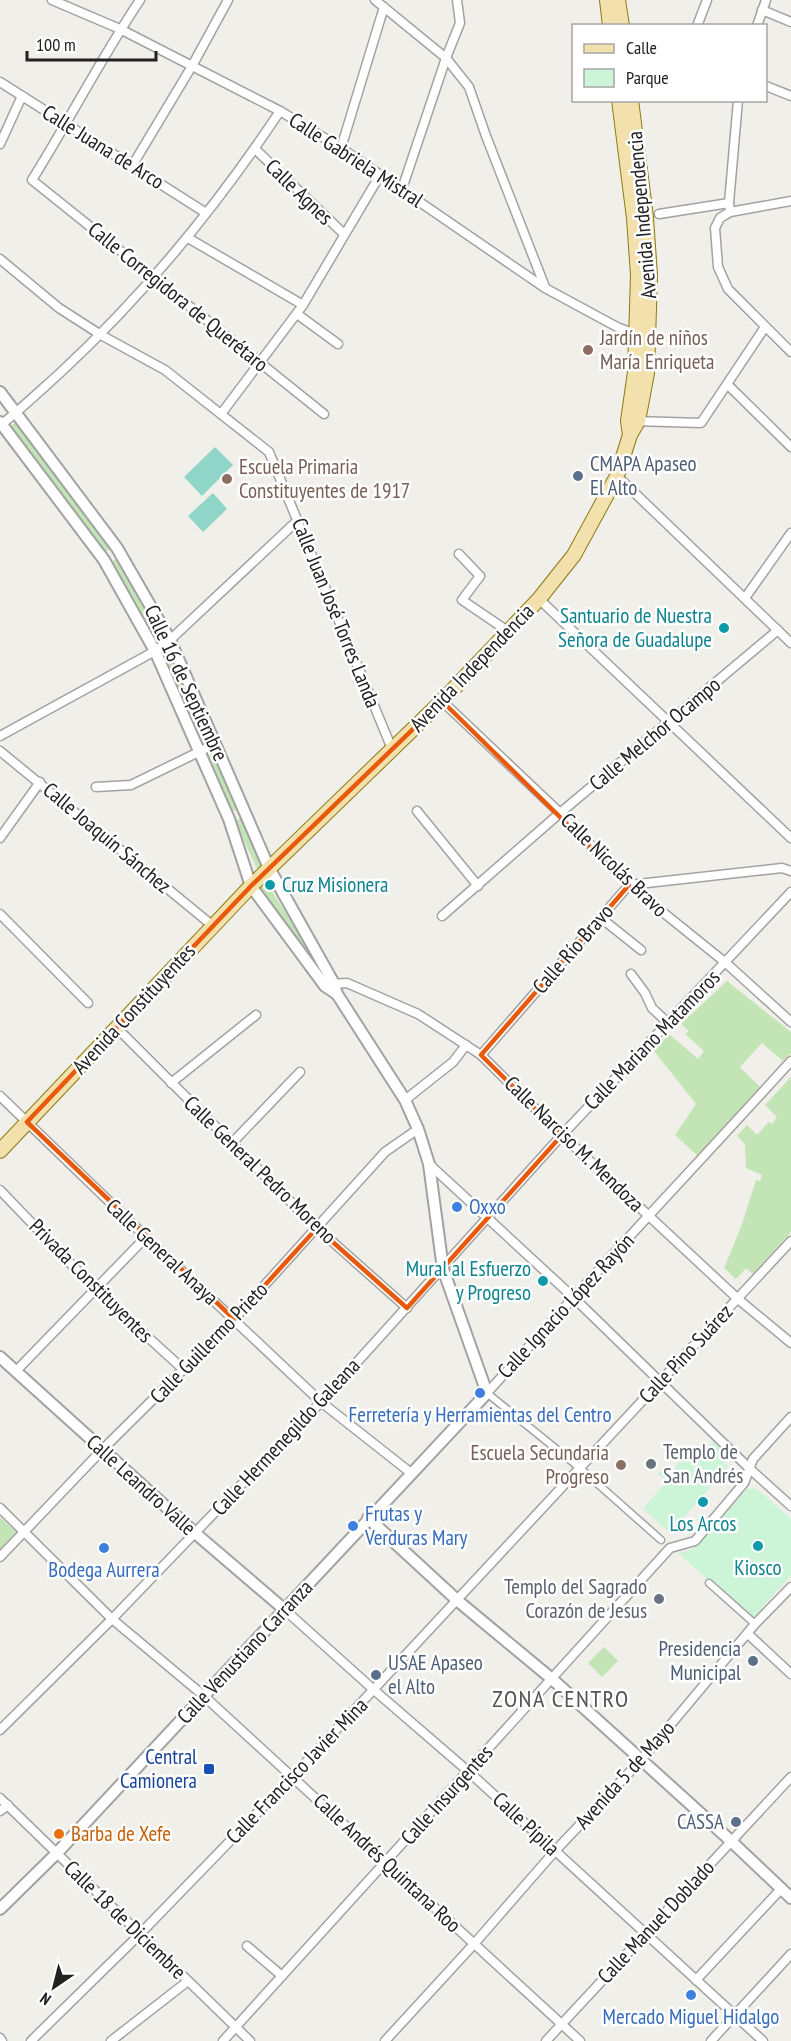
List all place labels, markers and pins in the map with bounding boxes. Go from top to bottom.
place label: Jardín de niños María Enriqueta [599,324,715,375]
marker: Jardín de niños María Enriqueta [581,343,595,357]
place label: CMAPA Apaseo El Alto [590,450,697,501]
place label: Escuela Primaria Constituyentes de 1917 [239,453,410,504]
marker: CMAPA Apaseo El Alto [571,469,585,483]
marker: Escuela Primaria Constituyentes de 1917 [220,472,234,486]
place label: Santuario de Nuestra Señora de Guadalupe [558,602,712,653]
marker: Santuario de Nuestra Señora de Guadalupe [717,621,731,635]
place label: Cruz Misionera [282,871,388,898]
marker: Cruz Misionera [263,878,277,892]
place label: Oxxo [469,1193,506,1220]
marker: Oxxo [450,1200,464,1214]
place label: Mural al Esfuerzo y Progreso [406,1255,531,1306]
marker: Mural al Esfuerzo y Progreso [536,1274,550,1288]
marker: Ferretería y Herramientas del Centro [473,1386,487,1400]
place label: Ferretería y Herramientas del Centro [349,1401,611,1428]
place label: Templo de San Andrés [663,1438,743,1489]
place label: Escuela Secundaria Progreso [470,1439,609,1490]
marker: Templo de San Andrés [644,1457,658,1471]
marker: Escuela Secundaria Progreso [614,1458,628,1472]
marker: Los Arcos [696,1495,710,1509]
place label: Frutas y Verduras Mary [364,1500,468,1551]
place label: Los Arcos [670,1510,736,1537]
marker: Frutas y Verduras Mary [346,1519,360,1533]
marker: Kiosco [751,1539,765,1553]
marker: Bodega Aurrera [97,1541,111,1555]
place label: Kiosco [734,1554,782,1581]
place label: Bodega Aurrera [48,1556,160,1583]
place label: Templo del Sagrado Corazón de Jesus [504,1573,647,1624]
marker: Templo del Sagrado Corazón de Jesus [652,1592,666,1606]
place label: Presidencia Municipal [659,1635,741,1686]
place label: USAE Apaseo el Alto [388,1649,483,1700]
marker: Presidencia Municipal [746,1654,760,1668]
marker: USAE Apaseo el Alto [369,1668,383,1682]
place label: Central Camionera [120,1743,197,1794]
marker: Central Camionera [202,1762,216,1776]
place label: CASSA [677,1808,724,1835]
marker: CASSA [729,1815,743,1829]
place label: Barba de Xefe [71,1820,171,1847]
marker: Barba de Xefe [52,1827,66,1841]
marker: Mercado Miguel Hidalgo [684,1988,698,2002]
place label: Mercado Miguel Hidalgo [603,2003,779,2030]

